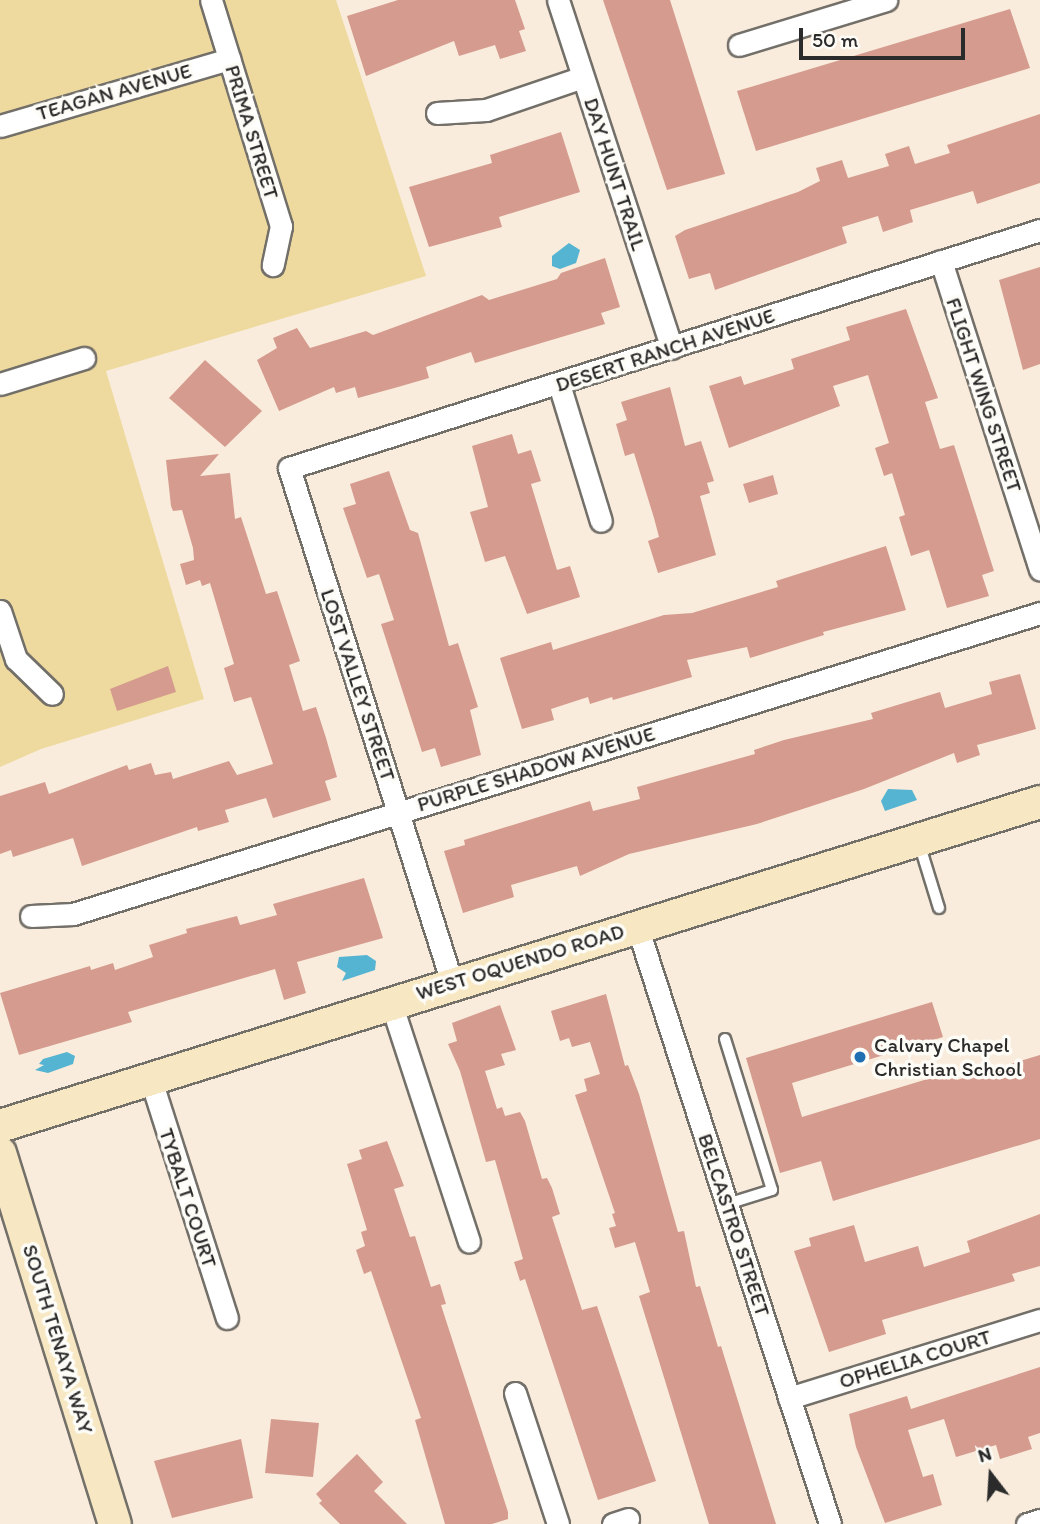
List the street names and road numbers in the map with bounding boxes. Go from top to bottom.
street label: TEAGAN AVENUE [34,58,194,126]
street label: PRIMA STREET [220,62,284,202]
street label: DAY HUNT TRAIL [579,95,651,253]
street label: FLIGHT WING STREET [940,293,1028,497]
street label: DESERT RANCH AVENUE [553,303,777,397]
street label: LOST VALLEY STREET [315,586,401,784]
street label: PURPLE SHADOW AVENUE [415,721,657,817]
street label: WEST OQUENDO ROAD [413,918,627,1006]
street label: TYBALT COURT [154,1125,222,1271]
street label: BELCASTRO STREET [693,1130,775,1320]
street label: SOUTH TENAYA WAY [17,1242,99,1436]
street label: OPHELIA COURT [836,1324,994,1394]

